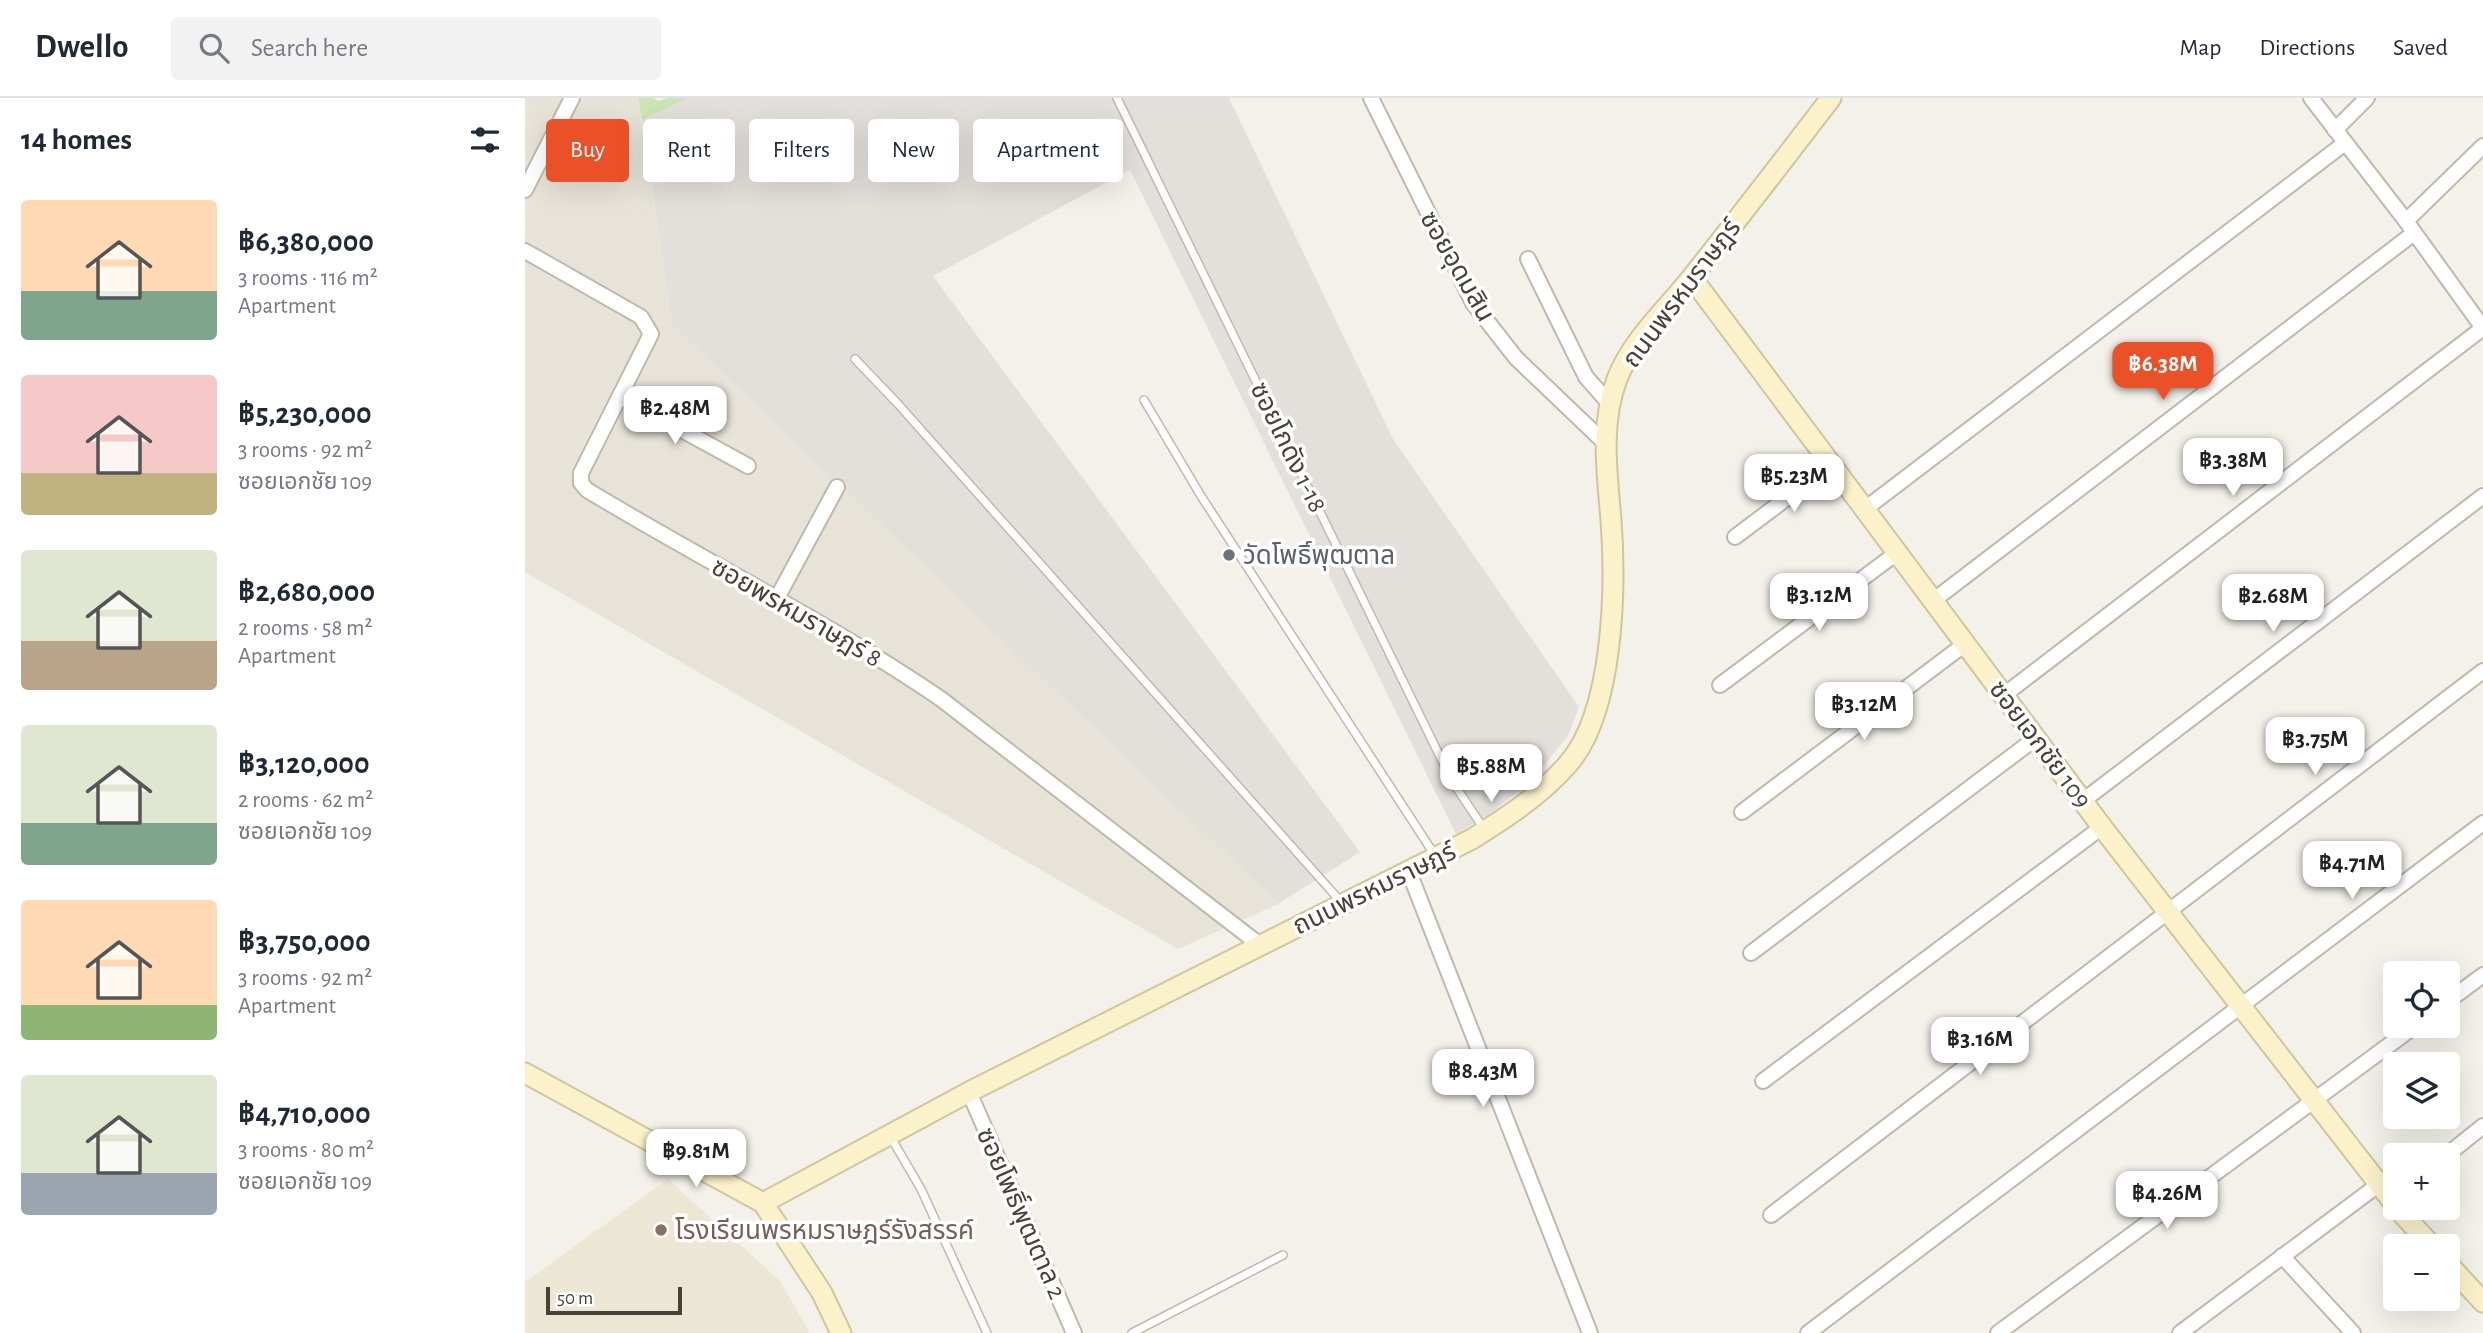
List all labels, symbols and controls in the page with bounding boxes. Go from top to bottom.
search box [171,17,661,80]
icon: search [195,29,233,67]
text: Dwello [35,31,129,64]
text: Search here [251,35,368,61]
text: Map [2179,36,2221,60]
text: Directions [2259,36,2355,60]
text: Saved [2393,36,2448,60]
chip: Buy [546,119,629,182]
chip: Rent [643,119,735,182]
chip: Filters [749,119,854,182]
chip: New [868,119,959,182]
chip: Apartment [973,119,1123,182]
icon: filters [466,121,504,159]
text: 14 homes [21,125,132,155]
street label: ซอยอุดมสิน [1414,207,1499,327]
street label: ถนนพรหมราษฎร์ [1618,214,1746,372]
text: ฿6,380,000 [238,227,374,257]
icon: home [77,228,161,312]
text: 3 rooms · 116 m² [238,267,378,290]
text: Apartment [238,295,336,318]
pin: ฿6.38M [2106,342,2220,402]
text: ฿6.38M [2128,353,2198,376]
street label: ซอยโกดัง 1-18 [1246,378,1332,516]
pin: ฿2.48M [618,386,732,446]
text: ฿2.48M [640,397,710,420]
text: ฿5,230,000 [238,399,372,429]
icon: home [77,403,161,487]
pin: ฿3.38M [2176,438,2290,498]
text: 3 rooms · 92 m² [238,439,372,462]
text: ฿3.38M [2199,449,2267,472]
pin: ฿5.23M [1737,454,1851,514]
text: ฿5.23M [1760,465,1828,488]
text: ซอยเอกชัย 109 [238,471,372,494]
place label: วัดโพธิ์พุฒตาล [1243,540,1395,571]
marker: วัดโพธิ์พุฒตาล [1221,547,1237,563]
street label: ซอยพรหมราษฎร์ 8 [707,554,886,672]
pin: ฿3.12M [1762,574,1876,633]
pin: ฿2.68M [2216,574,2330,634]
text: ฿2,680,000 [238,577,375,607]
icon: home [77,578,161,662]
text: ฿3.12M [1786,584,1852,607]
text: ฿2.68M [2238,585,2308,608]
text: 2 rooms · 58 m² [238,617,373,640]
text: Apartment [238,645,336,668]
street label: ซอยเอกชัย 109 [1984,676,2096,813]
pin: ฿3.12M [1807,682,1921,742]
text: ฿3.12M [1831,693,1897,716]
pin: ฿3.75M [2258,718,2372,777]
text: ฿3.75M [2282,728,2348,751]
pin: ฿5.88M [1434,744,1548,804]
text: ฿3,120,000 [238,749,370,779]
icon: home [77,753,161,837]
text: ฿5.88M [1456,755,1526,778]
text: 2 rooms · 62 m² [238,789,373,812]
text: ซอยเอกชัย 109 [238,821,372,844]
street label: ถนนพรหมราษฎร์ [1289,838,1461,940]
pin: ฿4.71M [2295,842,2409,901]
text: ฿4.71M [2319,852,2385,875]
text: ฿3,750,000 [238,927,371,957]
icon: home [77,928,161,1012]
map controls [2383,961,2460,1311]
button: locate [2383,961,2460,1038]
text: 3 rooms · 92 m² [238,967,372,990]
text: Apartment [238,995,336,1018]
pin: ฿3.16M [1923,1018,2037,1077]
text: ฿3.16M [1947,1028,2013,1051]
pin: ฿8.43M [1426,1049,1540,1109]
button: layers [2383,1052,2460,1129]
text: ฿8.43M [1448,1060,1518,1083]
text: ฿4,710,000 [238,1099,371,1129]
icon: home [77,1103,161,1187]
street label: ซอยโพธิ์พุฒตาล 2 [970,1123,1074,1304]
pin: ฿9.81M [639,1130,753,1189]
text: 3 rooms · 80 m² [238,1139,374,1162]
text: ฿9.81M [662,1140,730,1163]
button: + [2383,1143,2460,1220]
text: ซอยเอกชัย 109 [238,1171,372,1194]
pin: ฿4.26M [2110,1172,2224,1231]
text: ฿4.26M [2132,1182,2202,1205]
place label: โรงเรียนพรหมราษฎร์รังสรรค์ [675,1217,974,1244]
marker: โรงเรียนพรหมราษฎร์รังสรรค์ [653,1222,669,1238]
button: − [2383,1234,2460,1311]
scale bar [546,1284,683,1316]
text: 50 m [557,1289,593,1308]

